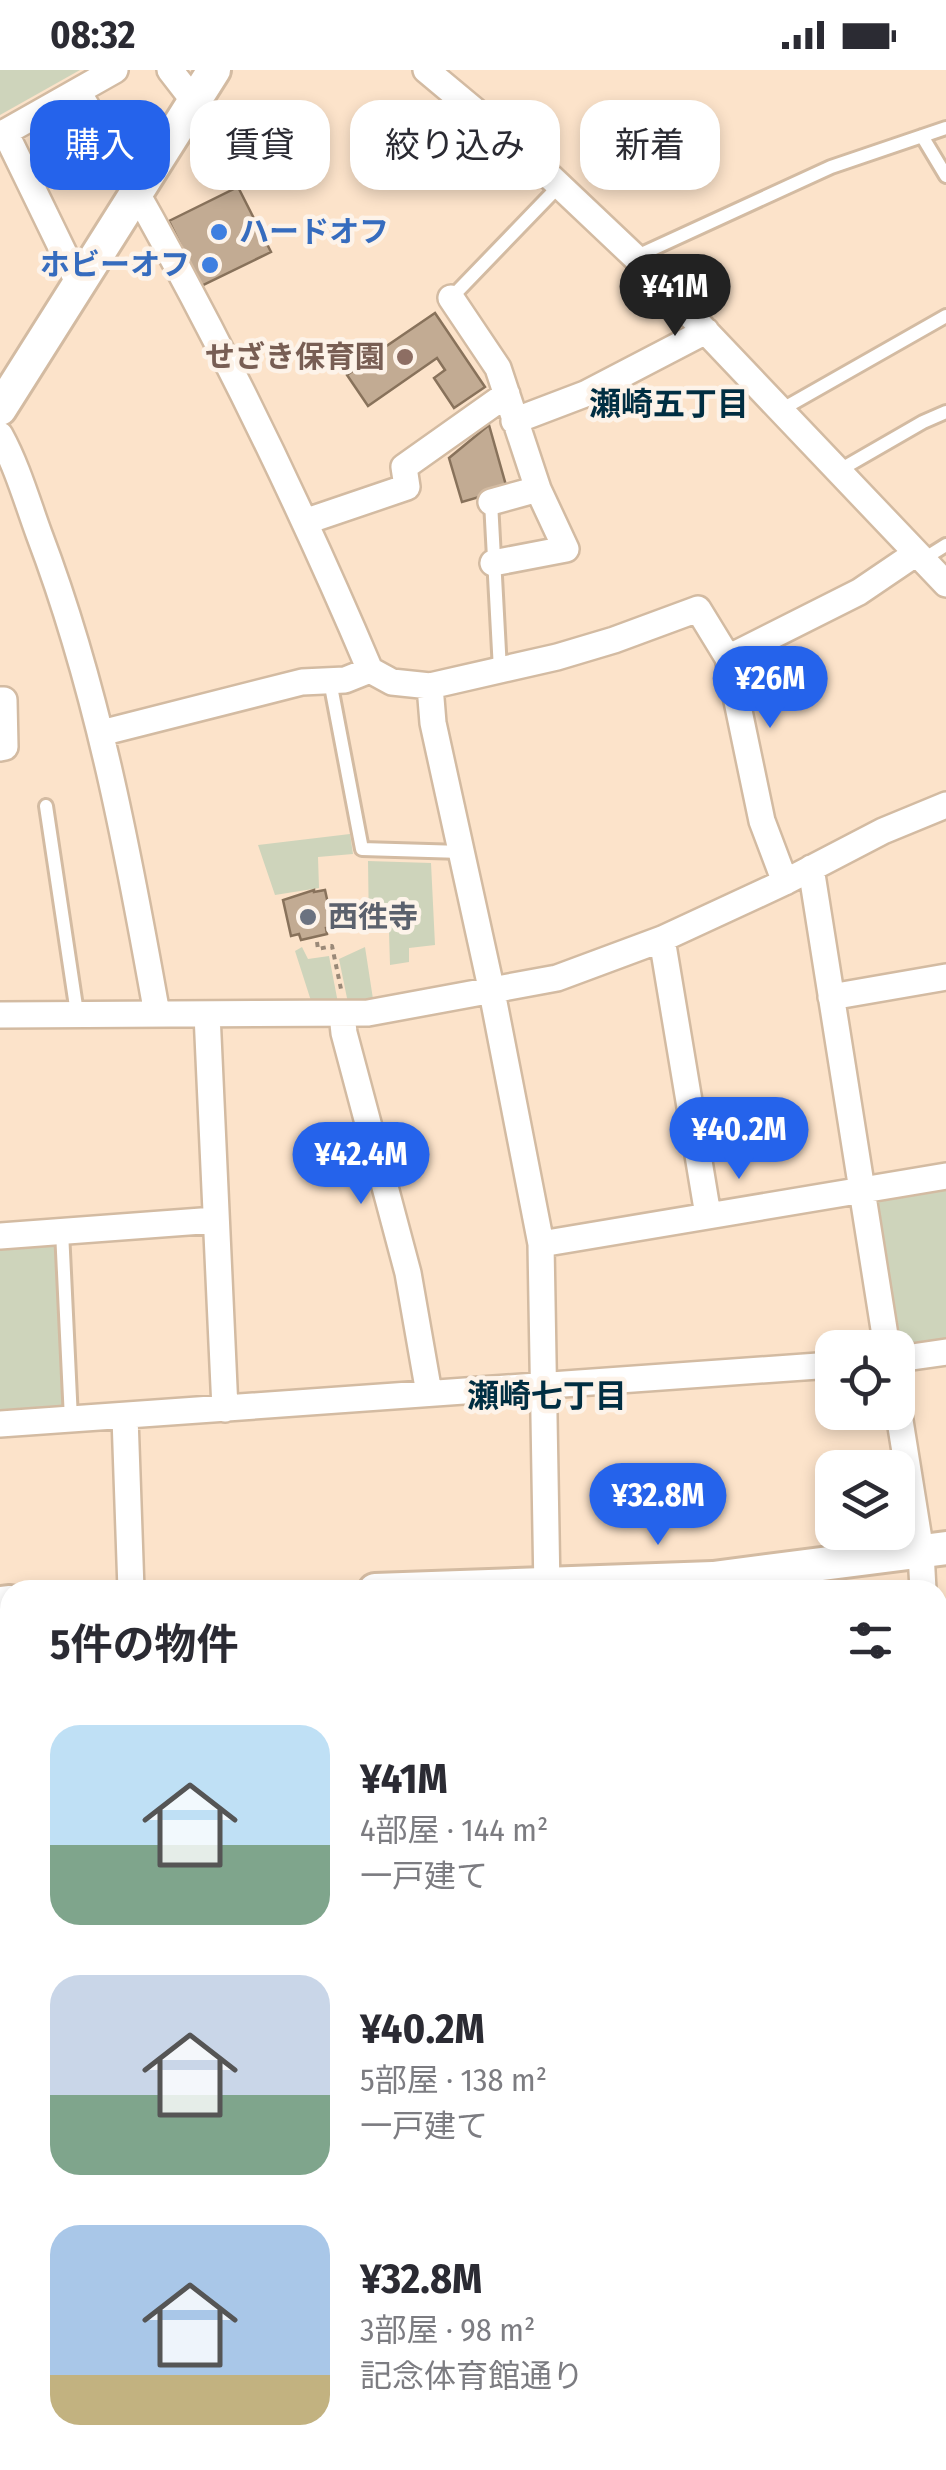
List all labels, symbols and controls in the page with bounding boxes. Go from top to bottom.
text: 08:32 [50,12,135,58]
chip: 購入 [30,100,170,190]
chip: 賃貸 [190,100,330,190]
chip: 絞り込み [350,100,560,190]
chip: 新着 [580,100,720,190]
place label: ハードオフ [239,214,389,250]
marker: ハードオフ [208,221,230,243]
place label: ホビーオフ [40,247,190,283]
marker: ホビーオフ [199,254,221,276]
pin: ¥41M [616,254,734,339]
text: ¥41M [642,267,708,305]
place label: せざき保育園 [205,339,385,375]
marker: せざき保育園 [394,346,416,368]
district label: 瀬崎五丁目 [589,385,749,423]
pin: ¥26M [711,646,829,731]
text: ¥26M [735,659,805,697]
place label: 西徃寺 [328,899,418,935]
marker: 西徃寺 [297,906,319,928]
pin: ¥40.2M [658,1097,820,1182]
text: ¥40.2M [691,1110,787,1148]
pin: ¥42.4M [280,1122,442,1207]
text: ¥42.4M [315,1135,407,1173]
map controls [815,1330,915,1550]
button: locate [815,1330,915,1430]
district label: 瀬崎七丁目 [467,1377,627,1415]
button: layers [815,1450,915,1550]
pin: ¥32.8M [577,1463,739,1548]
text: ¥32.8M [611,1476,705,1514]
icon: filters [843,1613,898,1668]
text: 5件の物件 [50,1620,239,1670]
text: ¥41M [360,1754,448,1804]
icon: home [130,1765,250,1885]
text: 4部屋 · 144 m² [360,1811,548,1849]
text: 一戸建て [360,1857,488,1895]
text: ¥40.2M [360,2004,485,2054]
icon: home [130,2015,250,2135]
text: 5部屋 · 138 m² [360,2061,547,2099]
text: 一戸建て [360,2107,488,2145]
text: ¥32.8M [360,2254,482,2304]
icon: home [130,2265,250,2385]
text: 3部屋 · 98 m² [360,2311,535,2349]
text: 記念体育館通り [360,2357,584,2395]

